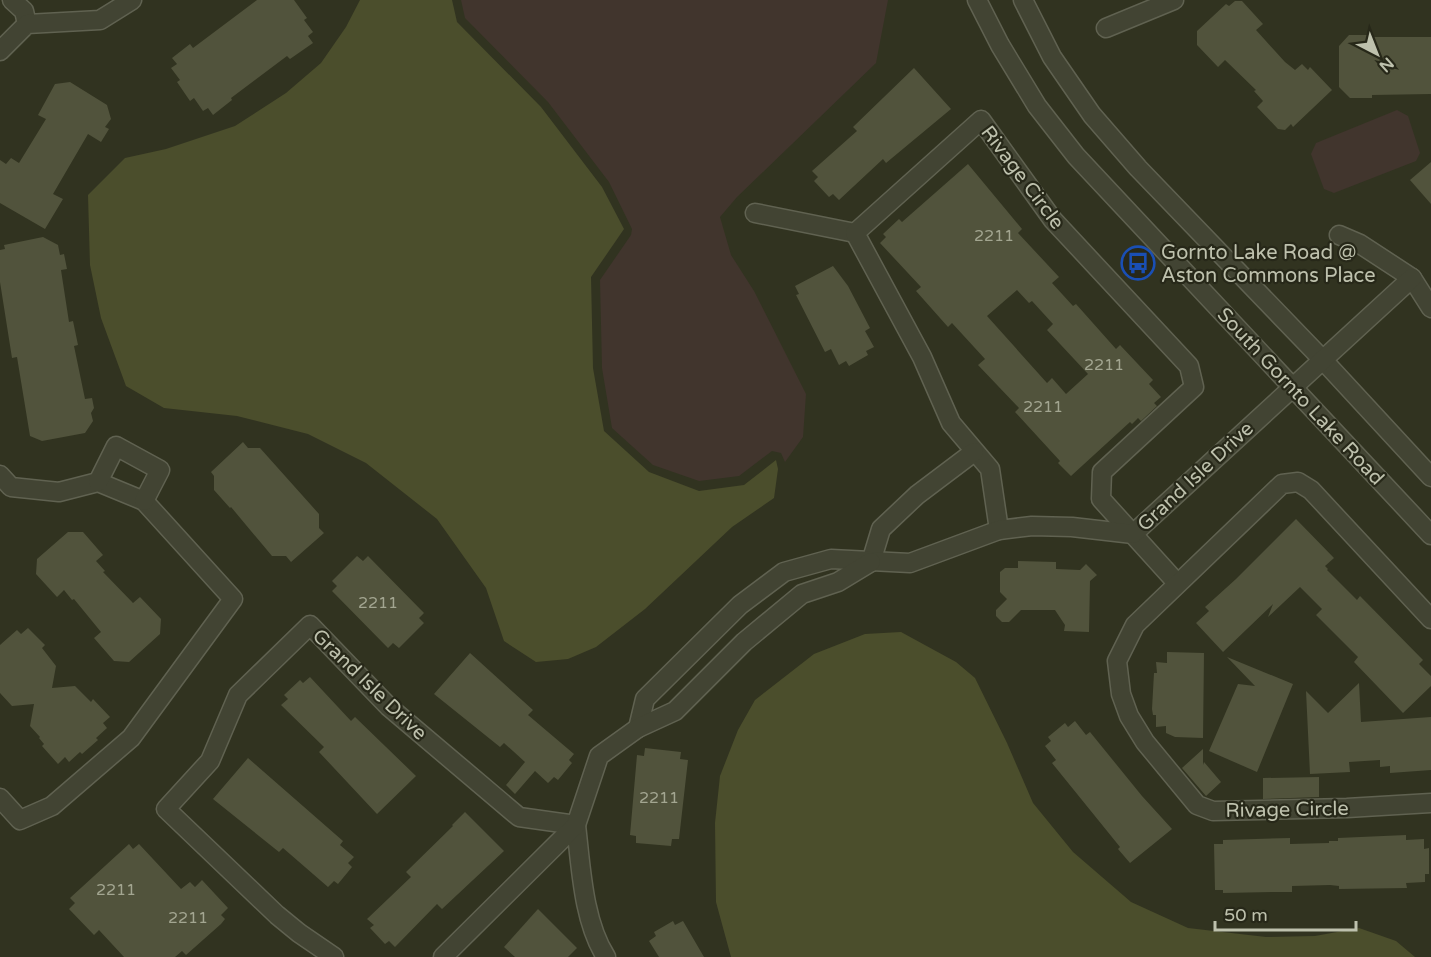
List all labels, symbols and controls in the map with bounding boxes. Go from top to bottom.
north arrow [1347,24,1407,84]
text: N [1375,53,1398,76]
street label: Rivage Circle [976,121,1069,234]
house number: 2211 [974,226,1014,246]
place label: Gornto Lake Road @ Aston Commons Place [1161,241,1376,288]
bus stop icon: Gornto Lake Road @ Aston Commons Place [1120,245,1156,281]
street label: South Gornto Lake Road [1212,303,1389,490]
house number: 2211 [1084,355,1124,375]
house number: 2211 [1023,397,1063,417]
street label: Grand Isle Drive [1133,417,1259,537]
house number: 2211 [358,593,398,613]
street label: Grand Isle Drive [307,624,432,745]
house number: 2211 [639,788,679,808]
street label: Rivage Circle [1225,797,1349,823]
house number: 2211 [96,880,136,900]
scale bar [1215,894,1356,932]
text: 50 m [1224,904,1268,926]
house number: 2211 [168,908,208,928]

